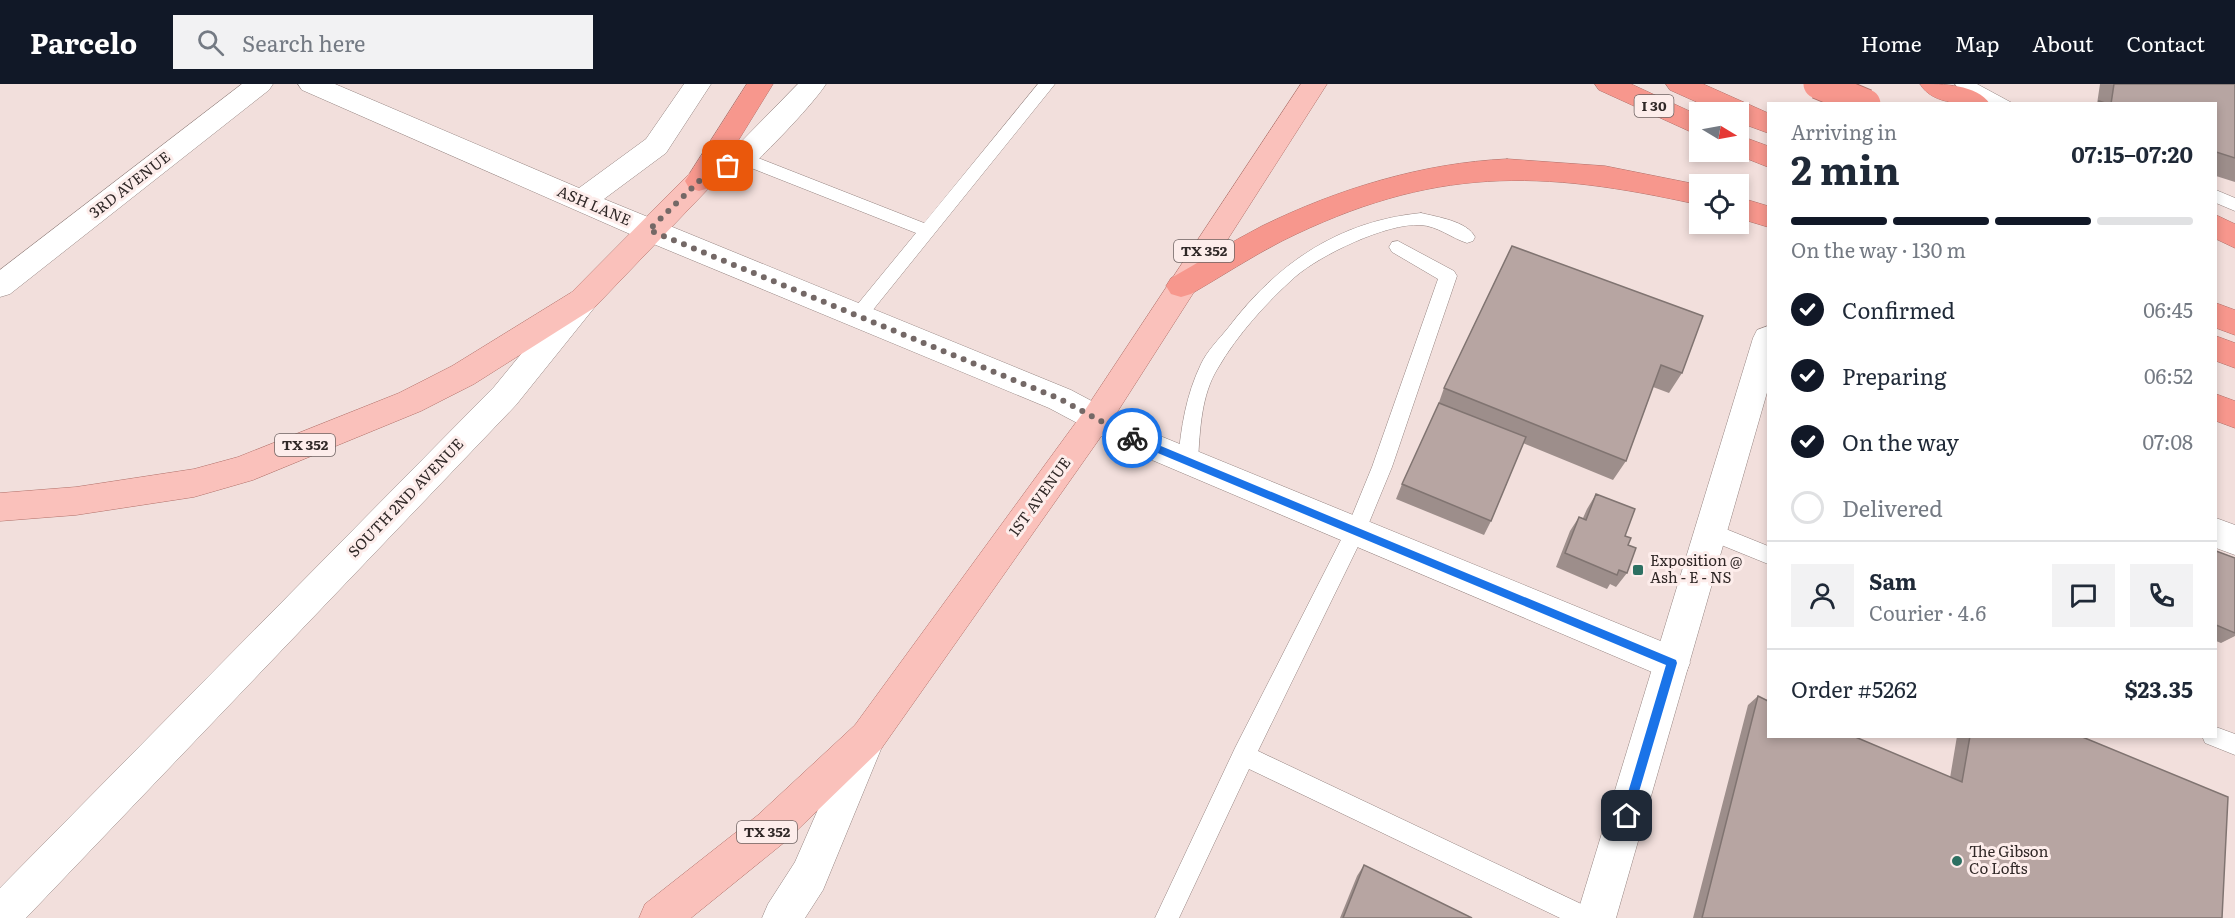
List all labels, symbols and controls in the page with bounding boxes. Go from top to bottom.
search box [173,15,593,69]
text: Parcelo [30,21,137,63]
icon: search [194,26,227,59]
text: Search here [242,26,366,59]
text: Home [1861,27,1922,58]
text: Map [1955,27,1999,58]
text: About [2032,27,2094,58]
text: Contact [2127,27,2205,58]
road number: I 30 [1634,95,1674,117]
north arrow [1689,102,1749,162]
map controls [1689,102,1749,234]
text: Arriving in [1791,116,1897,146]
text: 07:15–07:20 [2071,137,2193,170]
text: 2 min [1791,139,1900,197]
pin [702,140,753,191]
street label: 3RD AVENUE [83,145,175,223]
icon: bag [711,149,744,182]
button: locate [1689,174,1749,234]
street label: ASH LANE [554,179,635,230]
text: On the way · 130 m [1791,234,1966,264]
road number: TX 352 [1174,240,1234,262]
icon: check [1791,293,1824,326]
text: Confirmed [1842,293,1955,326]
text: 06:45 [2143,294,2193,324]
icon: check [1791,359,1824,392]
text: Preparing [1842,359,1946,392]
text: 06:52 [2144,360,2193,390]
courier [1102,408,1162,468]
icon: bike [1116,422,1149,455]
icon: check [1791,425,1824,458]
text: On the way [1842,425,1959,458]
text: 07:08 [2142,426,2193,456]
street label: SOUTH 2ND AVENUE [342,432,468,562]
road number: TX 352 [275,434,335,456]
street label: 1ST AVENUE [1002,452,1075,541]
text: Delivered [1842,491,1943,524]
place label: Exposition @ Ash - E - NS [1650,548,1743,588]
marker: Exposition @ Ash - E - NS [1631,563,1645,577]
button: person [1791,564,1854,627]
text: Sam [1869,564,1917,597]
button: chat [2052,564,2115,627]
button: phone [2130,564,2193,627]
text: Courier · 4.6 [1869,597,1986,627]
text: Order #5262 [1791,672,1917,705]
text: $23.35 [2124,672,2193,705]
pin [1601,790,1652,841]
icon: home [1610,799,1643,832]
road number: TX 352 [737,821,797,843]
place label: The Gibson Co Lofts [1969,839,2048,879]
marker: The Gibson Co Lofts [1950,854,1964,868]

